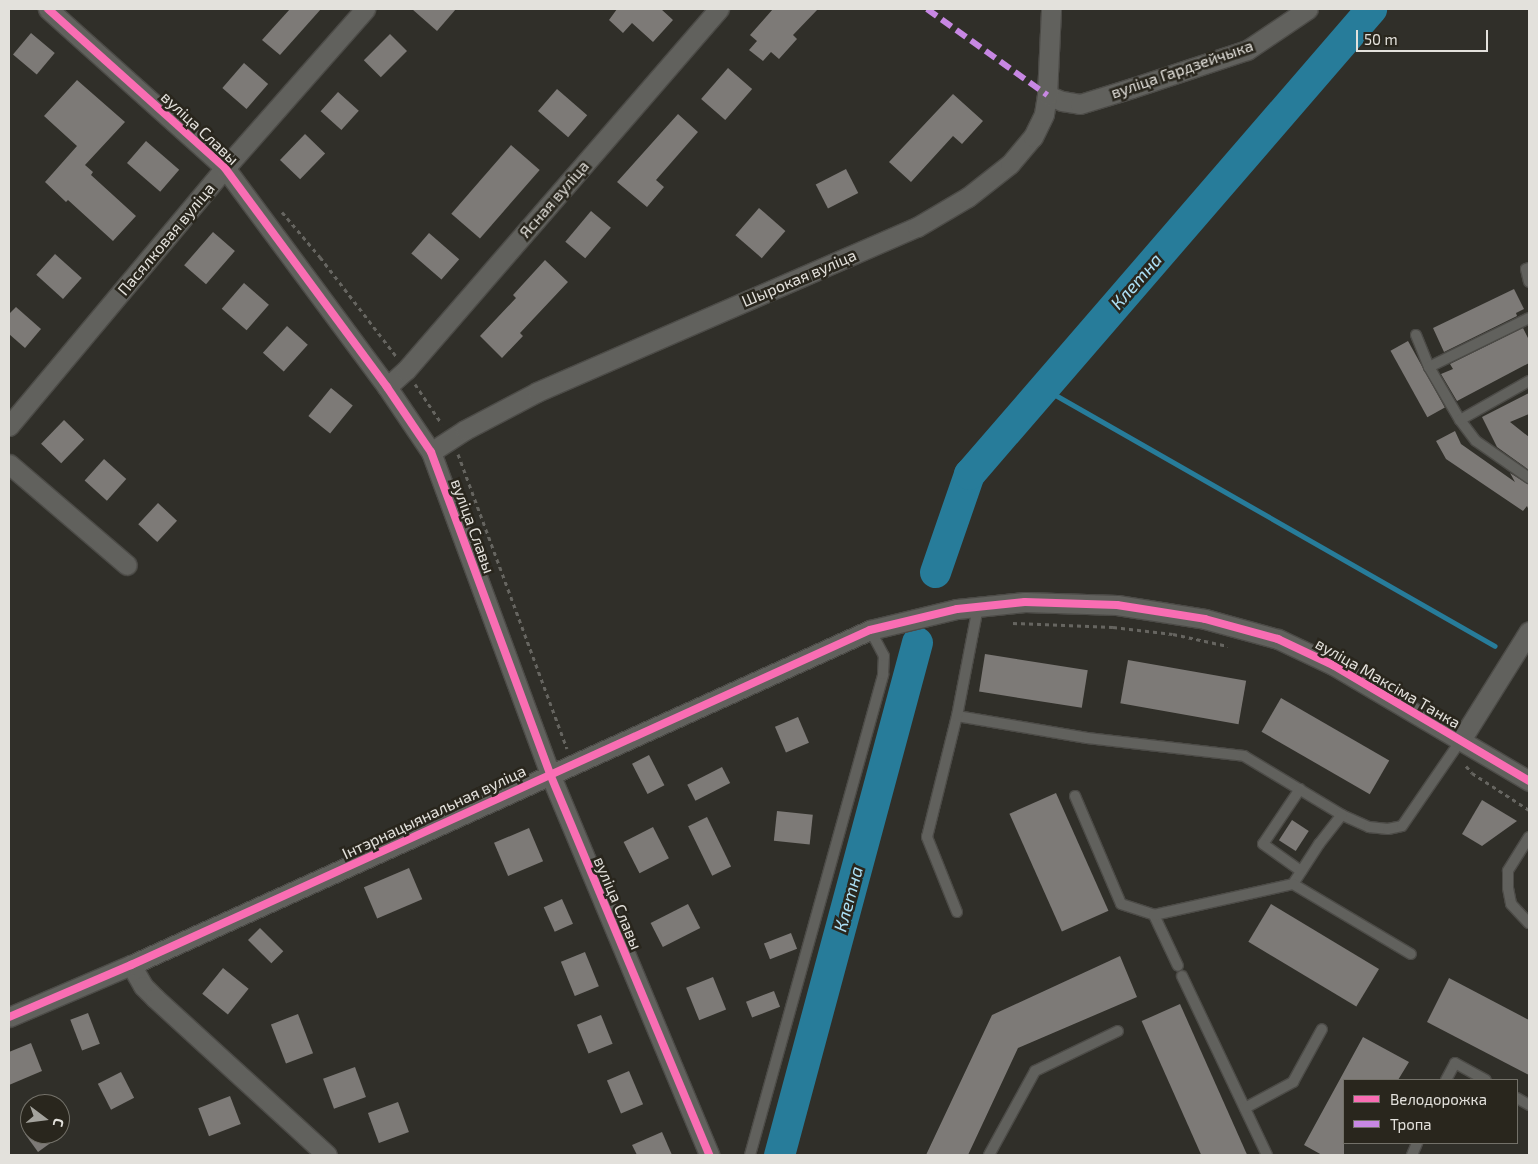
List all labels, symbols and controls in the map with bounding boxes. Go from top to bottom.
scale bar [1358,20,1490,52]
text: 50 m [1364,30,1398,48]
street label: вуліца Гардзейчыка [1108,36,1256,102]
street label: вуліца Славы [157,87,243,169]
street label: Ясная вуліца [515,156,593,242]
street label: Пасялковая вуліца [113,179,219,299]
street label: Шырокая вуліца [739,245,859,311]
water label: Клетна [1106,249,1166,313]
street label: вуліца Славы [447,476,499,576]
street label: вуліца Максіма Танка [1312,634,1464,732]
street label: Інтэрнацыянальная вуліца [339,761,529,863]
street label: вуліца Славы [590,854,646,952]
water label: Клетна [829,864,867,934]
legend [1343,1079,1518,1144]
text: Велодорожка [1390,1090,1487,1108]
north arrow [20,1094,70,1144]
text: Тропа [1390,1115,1432,1133]
text: С [50,1117,68,1129]

